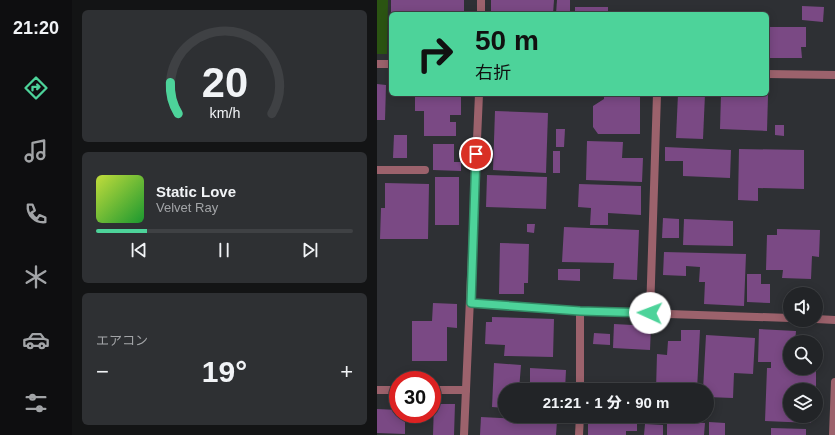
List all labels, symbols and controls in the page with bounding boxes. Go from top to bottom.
text: 21:20 [13,18,59,38]
text: 50 m [475,25,539,56]
icon: right [409,28,461,80]
text: 20 [201,59,248,106]
text: 右折 [475,63,511,83]
icon: directions [22,74,50,102]
text: km/h [209,104,240,120]
icon: music [22,137,50,165]
pin [459,137,493,171]
icon: arrive [465,143,487,165]
text: Static Love [156,183,236,200]
icon: phone [22,200,50,228]
text: Velvet Ray [156,200,218,215]
icon: previous [128,239,150,261]
icon: pause [213,239,235,261]
icon: next [299,239,321,261]
icon: climate [22,263,50,291]
map controls [783,287,823,423]
button: sound [783,287,823,327]
position arrow [629,292,671,334]
icon: car [22,326,50,354]
text: エアコン [96,333,148,348]
button: search [783,335,823,375]
text: 19° [202,355,247,388]
text: − [96,359,109,384]
text: + [340,359,353,384]
speed limit sign: 30 [389,371,441,423]
button: layers [783,383,823,423]
icon: filters [22,389,50,417]
text: 21:21 · 1 分 · 90 m [543,394,669,411]

